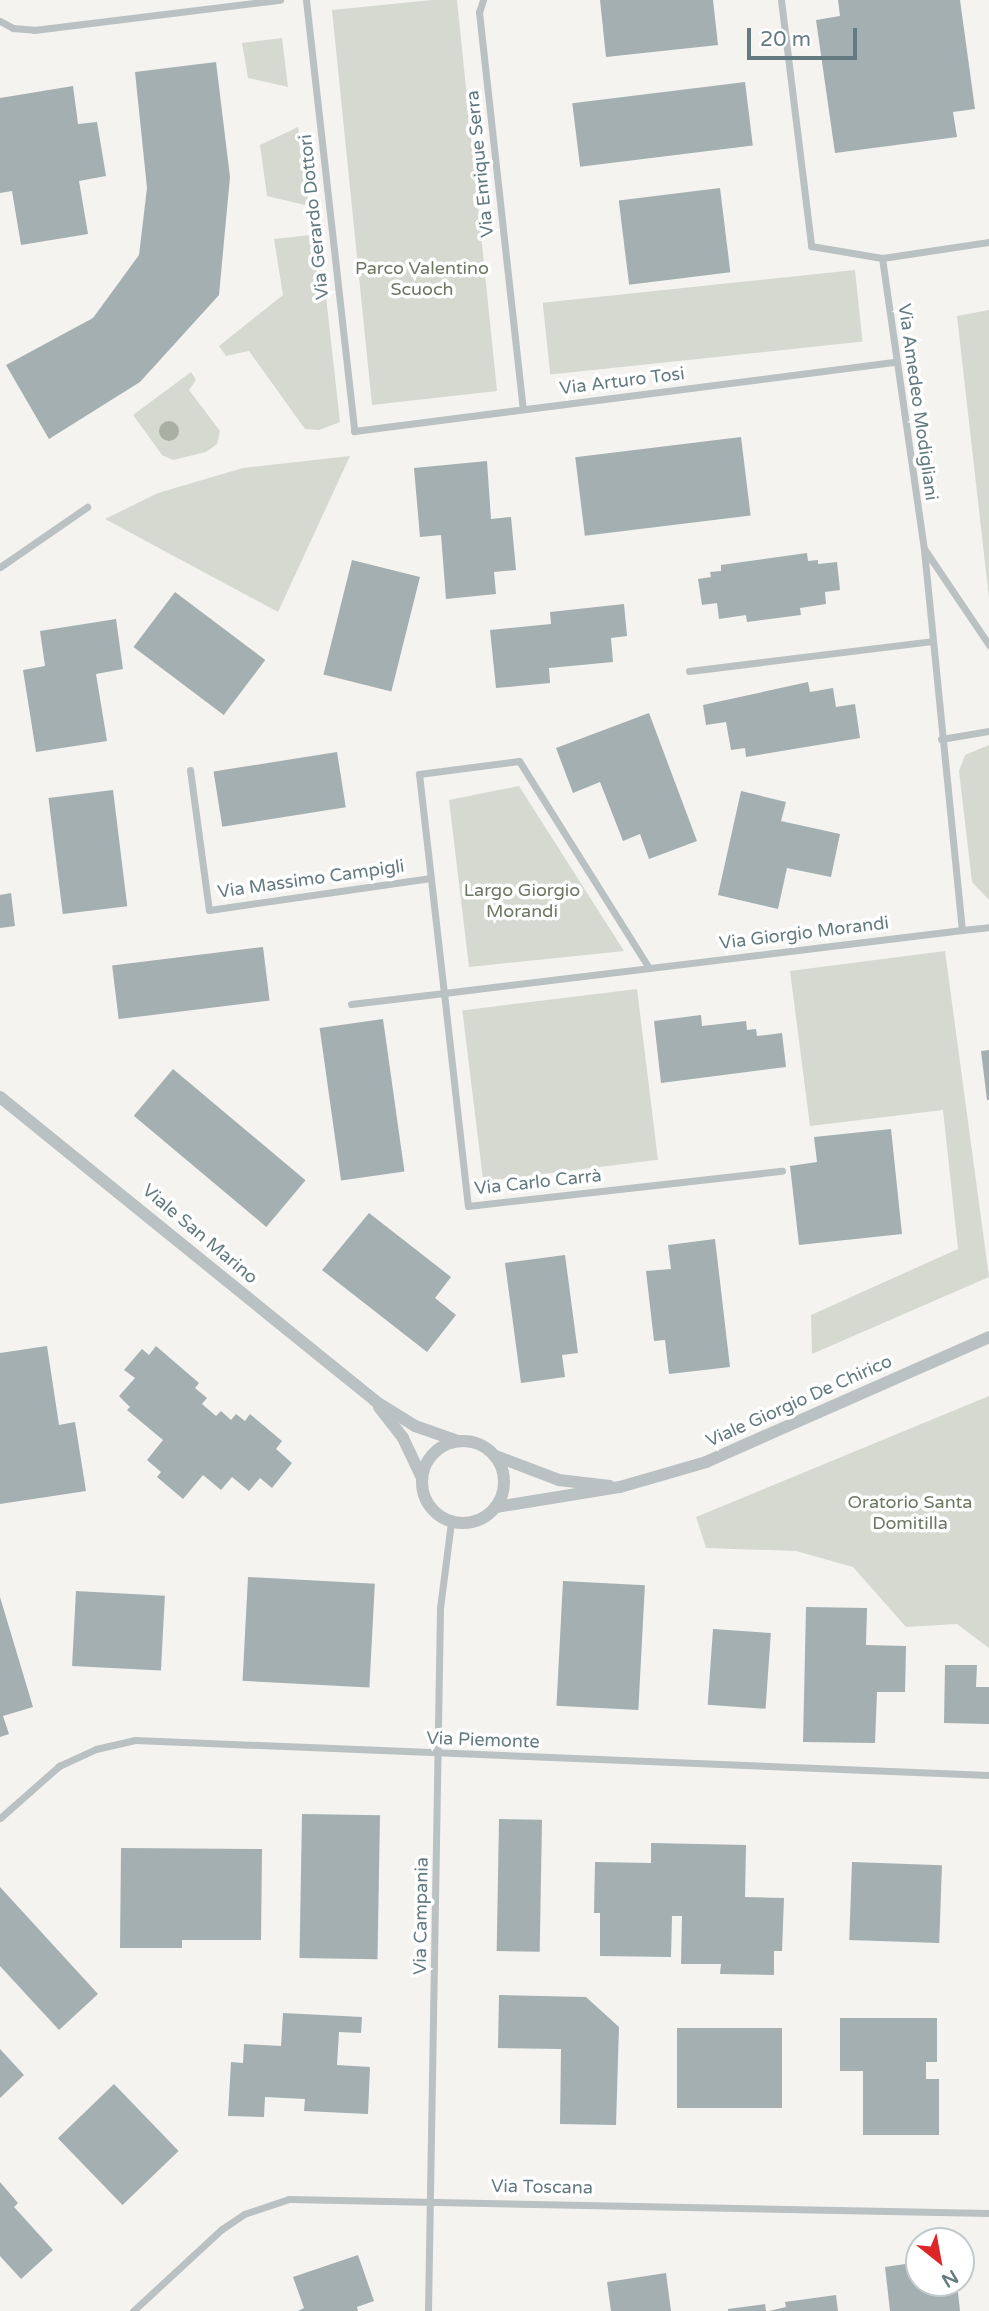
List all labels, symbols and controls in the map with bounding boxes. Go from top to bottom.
scale bar [751,14,861,58]
text: 20 m [760,27,811,52]
street label: Via Enrique Serra [462,89,498,239]
street label: Via Gerardo Dottori [295,133,333,301]
park label: Parco Valentino Scuoch [355,258,489,300]
street label: Via Amedeo Modigliani [893,302,943,502]
street label: Via Arturo Tosi [558,363,686,399]
street label: Via Massimo Campigli [216,855,406,903]
park label: Largo Giorgio Morandi [464,880,580,922]
street label: Via Giorgio Morandi [718,912,890,954]
street label: Via Carlo Carrà [473,1165,603,1199]
street label: Viale San Marino [138,1179,262,1289]
street label: Viale Giorgio De Chirico [703,1350,895,1452]
park label: Oratorio Santa Domitilla [848,1492,972,1534]
street label: Via Piemonte [426,1727,540,1753]
street label: Via Campania [409,1857,433,1975]
street label: Via Toscana [491,2175,593,2199]
north arrow [905,2227,975,2297]
text: N [938,2265,962,2292]

